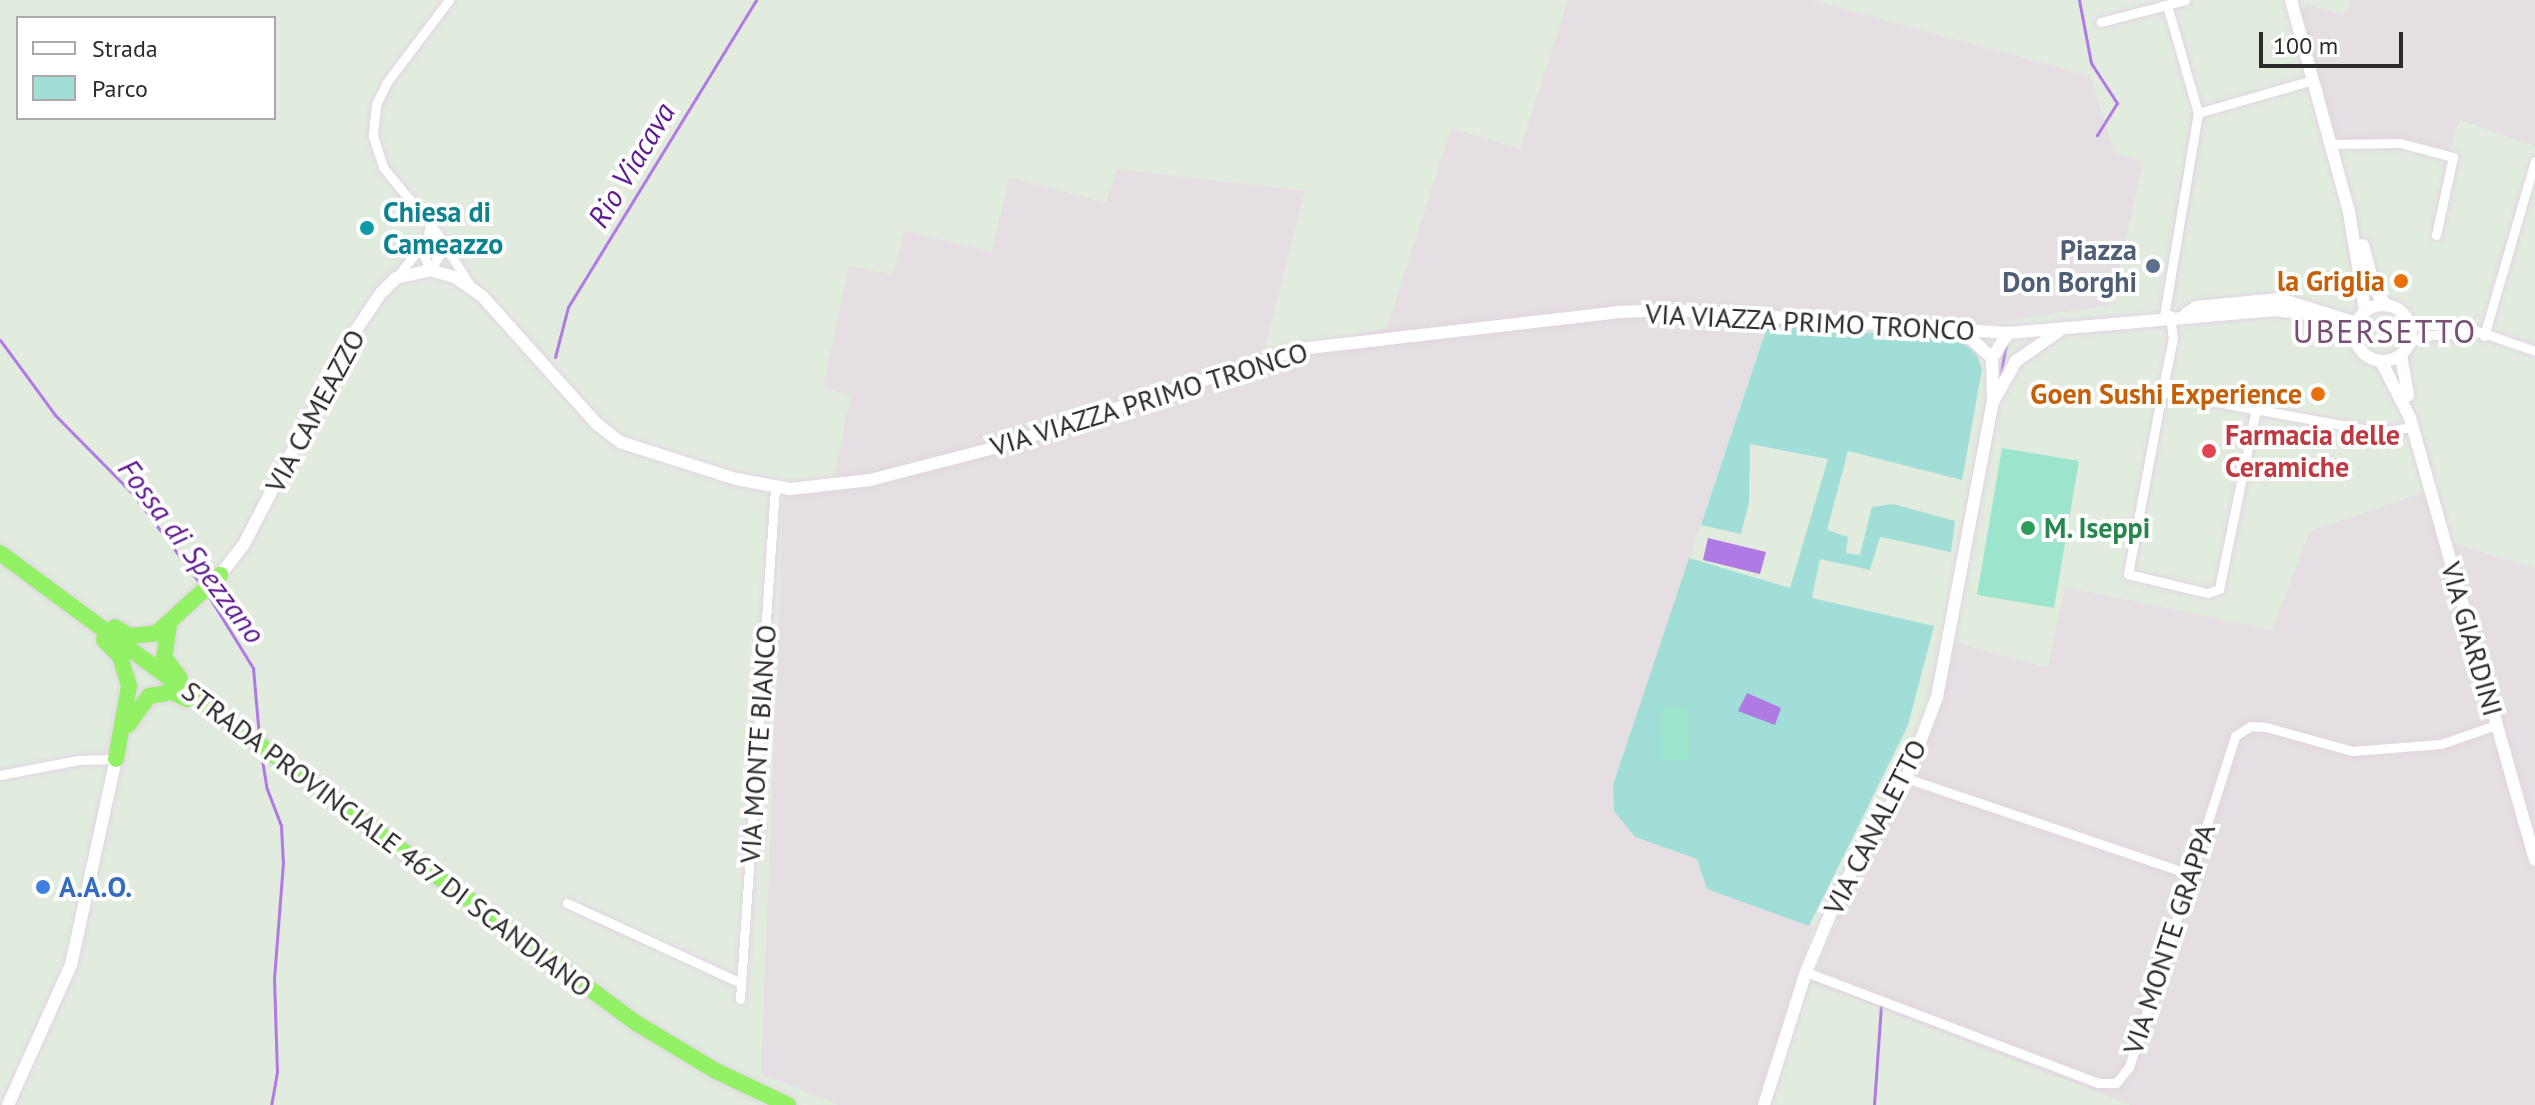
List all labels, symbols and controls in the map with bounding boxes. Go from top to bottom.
legend [16,16,276,120]
scale bar [2263,16,2407,66]
text: 100 m [2273,30,2338,61]
text: Strada [92,33,158,64]
text: Parco [92,73,148,104]
water label: Rio Viacava [580,96,682,234]
place label: Chiesa di Cameazzo [383,195,503,261]
marker: Chiesa di Cameazzo [358,219,376,237]
place label: Piazza Don Borghi [2002,233,2137,299]
marker: Piazza Don Borghi [2144,257,2162,275]
place label: la Griglia [2277,264,2385,298]
marker: la Griglia [2392,272,2410,290]
street label: VIA VIAZZA PRIMO TRONCO [1642,296,1978,348]
district label: UBERSETTO [2293,312,2477,350]
street label: VIA CAMEAZZO [258,323,372,499]
street label: VIA VIAZZA PRIMO TRONCO [984,334,1314,464]
place label: Goen Sushi Experience [2030,377,2302,411]
marker: Goen Sushi Experience [2309,385,2327,403]
place label: Farmacia delle Ceramiche [2225,418,2400,484]
marker: Farmacia delle Ceramiche [2200,442,2218,460]
water label: Fossa di Spezzano [111,452,273,650]
place label: M. Iseppi [2044,511,2152,545]
marker: M. Iseppi [2019,519,2037,537]
street label: VIA GIARDINI [2434,558,2510,720]
street label: VIA MONTE BIANCO [733,623,783,865]
street label: STRADA PROVINCIALE 467 DI SCANDIANO [174,673,600,1005]
street label: VIA CANALETTO [1816,733,1934,921]
street label: VIA MONTE GRAPPA [2116,819,2222,1059]
place label: A.A.O. [59,870,132,904]
marker: A.A.O. [34,878,52,896]

